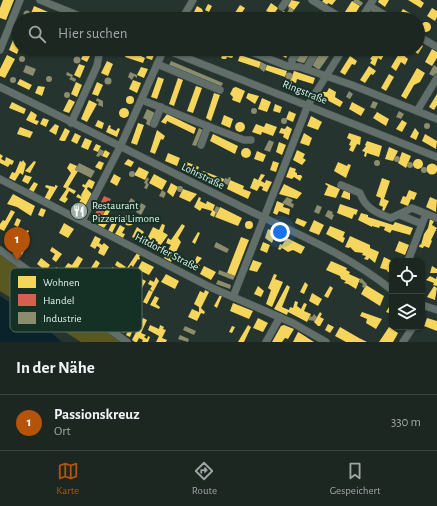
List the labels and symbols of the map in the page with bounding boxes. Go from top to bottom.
street label: Ringstraße [281,78,329,106]
street label: Lohrstraße [180,161,226,191]
place label: Restaurant Pizzeria Limone [92,200,160,224]
restaurant icon: Restaurant Pizzeria Limone [69,201,89,221]
your location [270,222,290,242]
pin: 1 [4,227,30,260]
street label: Hitdorfer Straße [133,231,201,273]
legend [10,268,142,332]
text: Wohnen [43,277,80,288]
text: Handel [43,295,74,306]
text: Industrie [43,313,82,324]

